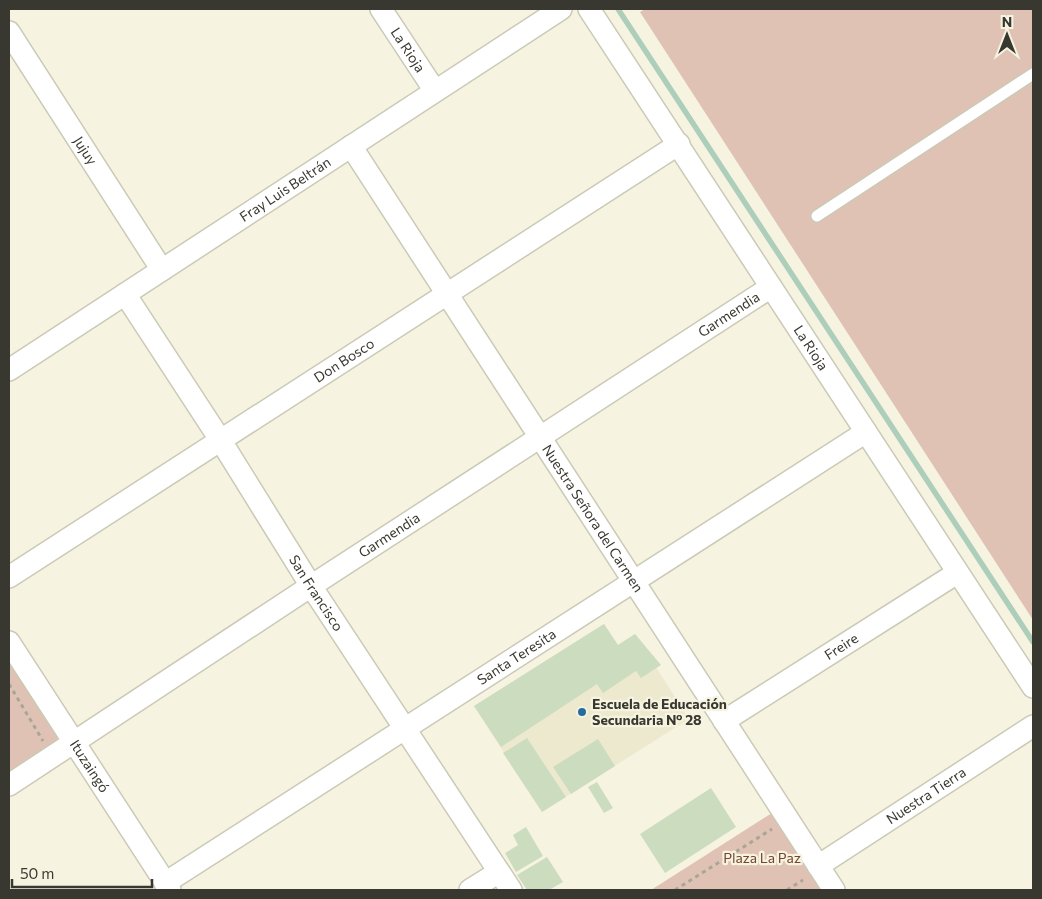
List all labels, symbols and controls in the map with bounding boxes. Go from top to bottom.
north arrow [982,10,1032,60]
text: N [1002,13,1012,30]
street label: La Rioja [387,24,429,75]
street label: Jujuy [70,133,101,168]
street label: Fray Luis Beltrán [236,153,334,225]
street label: Garmendia [695,288,762,340]
street label: La Rioja [790,322,832,373]
street label: Don Bosco [311,334,377,386]
street label: Nuestra Señora del Carmen [539,441,647,595]
street label: Garmendia [355,509,423,561]
street label: San Francisco [286,552,347,634]
street label: Santa Teresita [474,625,559,688]
street label: Freire [821,629,861,663]
place label: Escuela de Educación Secundaria Nº 28 [592,695,727,728]
marker: Escuela de Educación Secundaria Nº 28 [576,706,588,718]
street label: Ituzaingó [67,736,113,795]
street label: Nuestra Tierra [883,763,969,827]
park label: Plaza La Paz [723,849,801,866]
scale bar [12,856,152,888]
text: 50 m [20,864,54,882]

